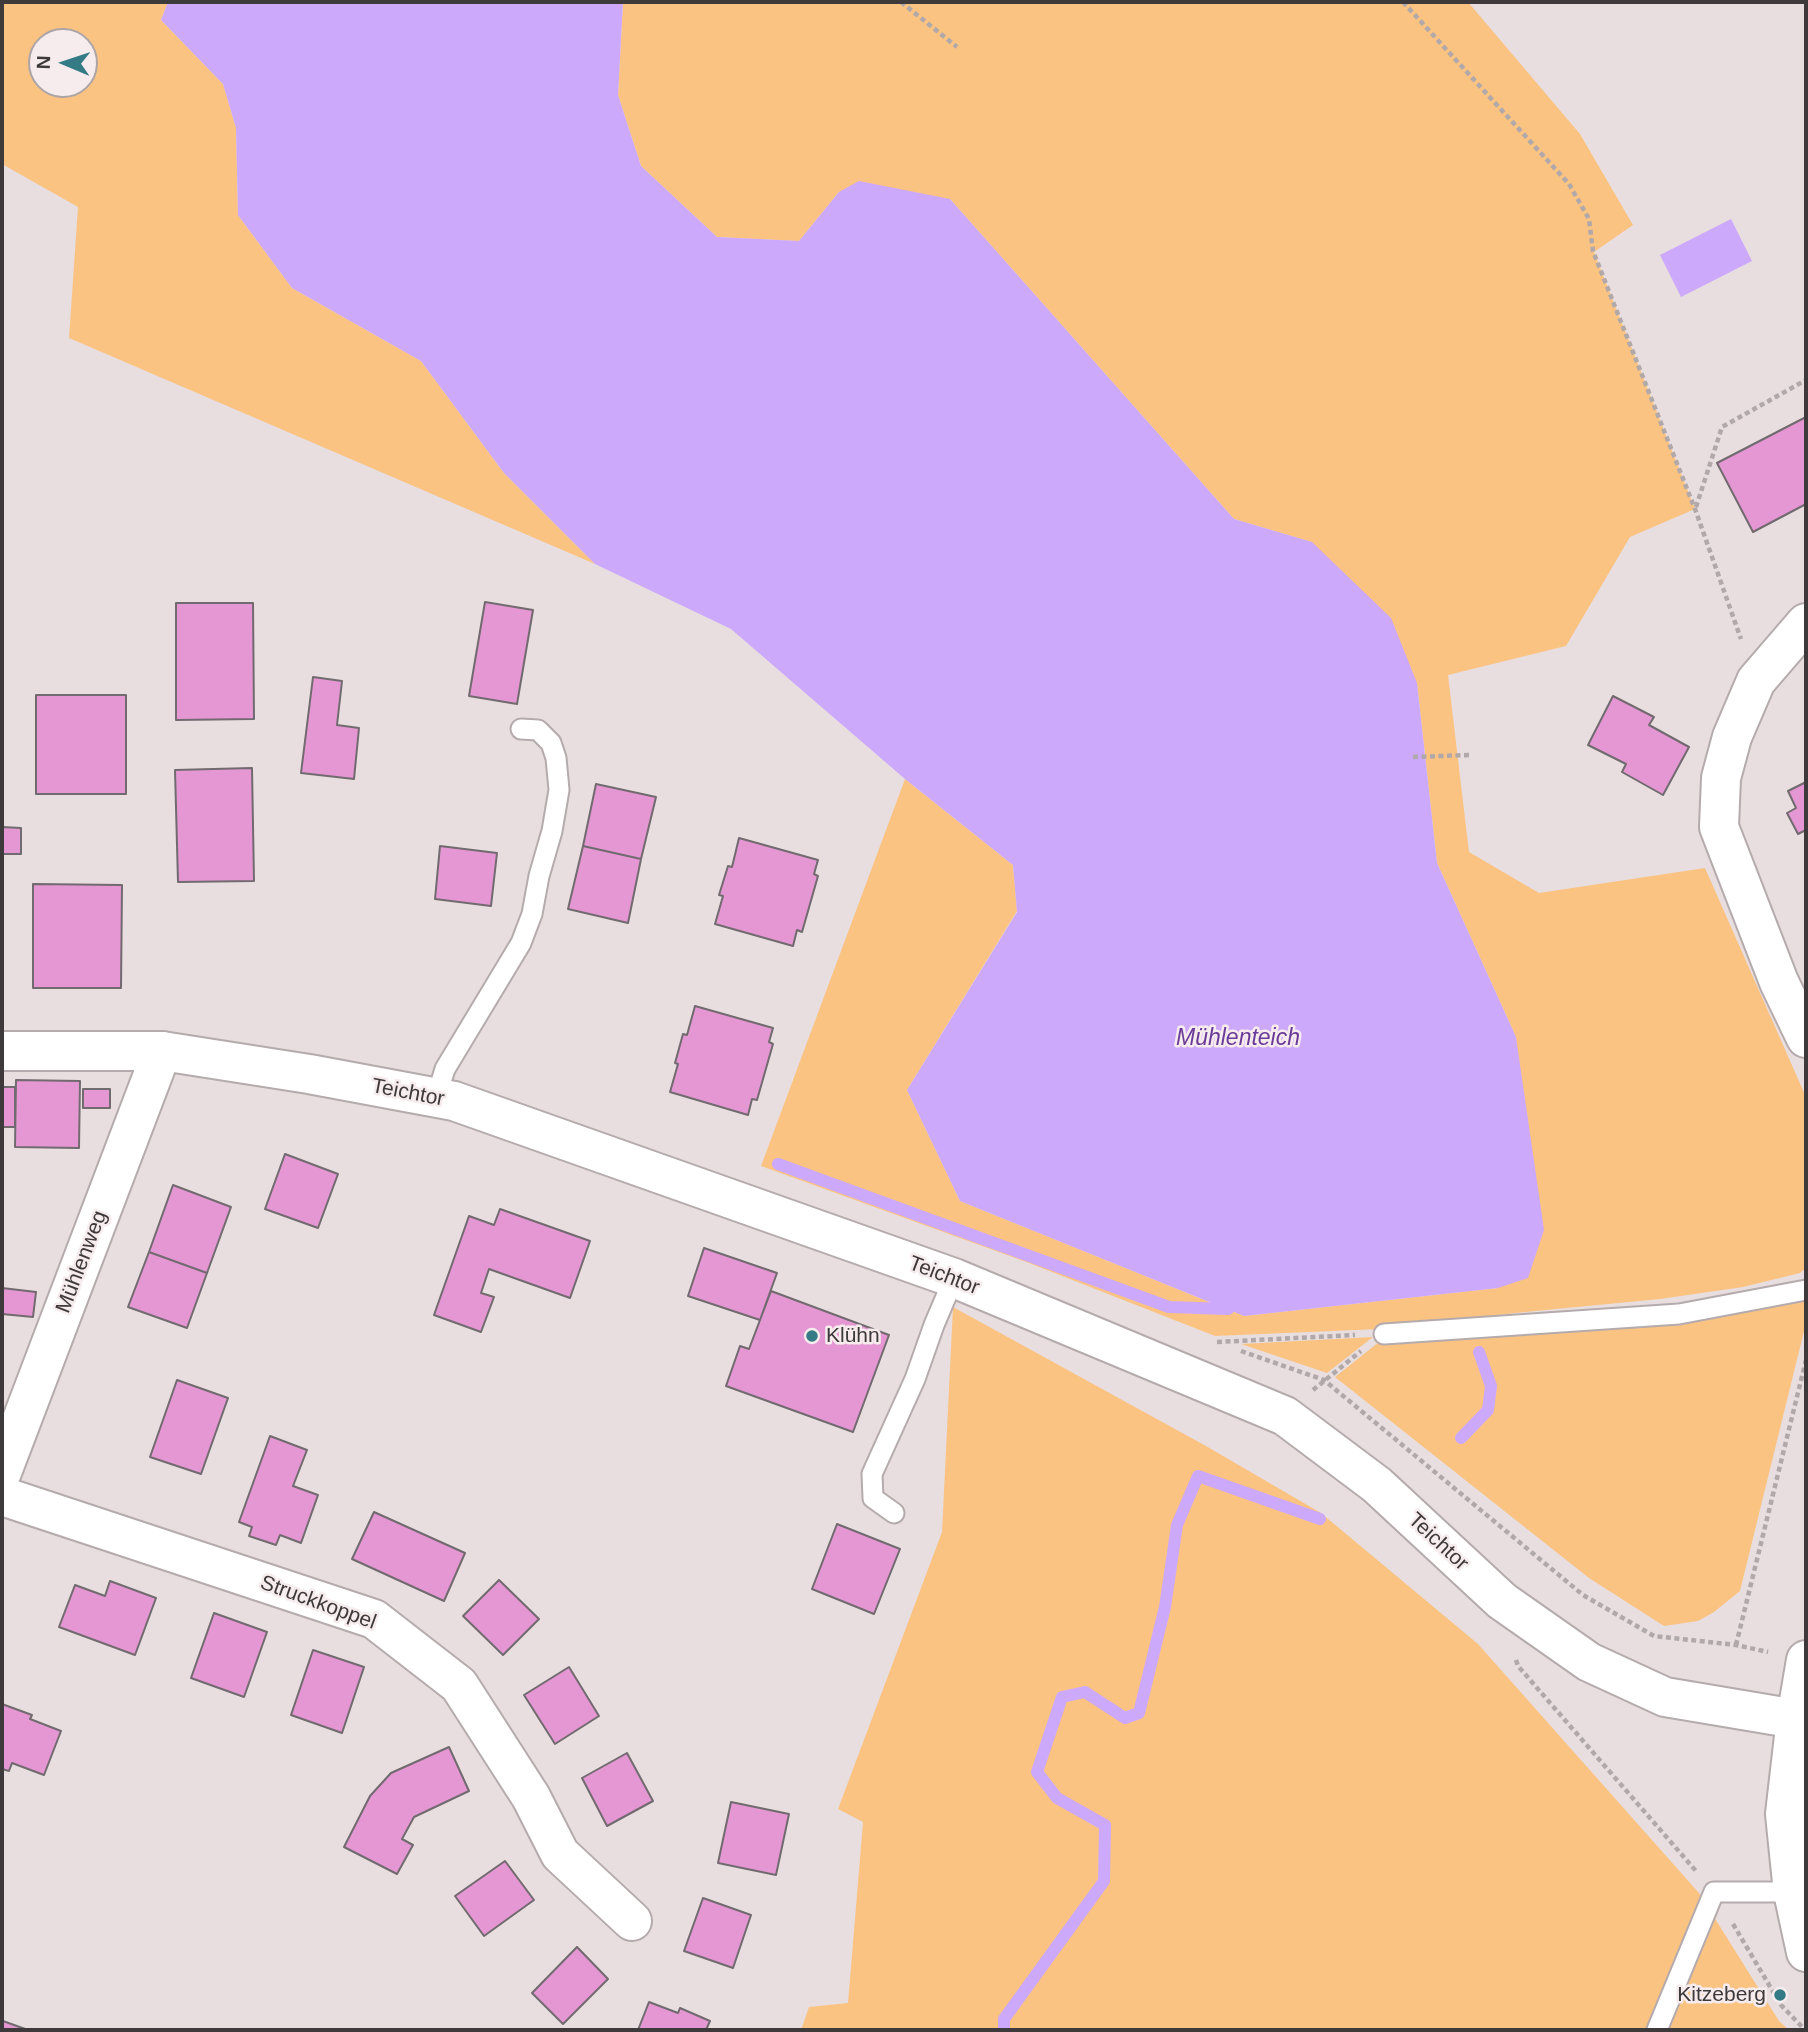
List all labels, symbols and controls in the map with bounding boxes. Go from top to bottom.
north arrow [28,28,98,98]
text: N [33,55,54,70]
water label: Mühlenteich [1176,1025,1300,1053]
street label: Teichtor [370,1074,446,1112]
street label: Mühlenweg [51,1207,113,1317]
street label: Teichtor [905,1251,983,1301]
place label: Klühn [826,1323,880,1349]
marker: Klühn [804,1328,820,1344]
street label: Teichtor [1403,1508,1473,1576]
street label: Struckkoppel [257,1570,379,1636]
place label: Kitzeberg [1677,1982,1766,2008]
marker: Kitzeberg [1772,1987,1788,2003]

